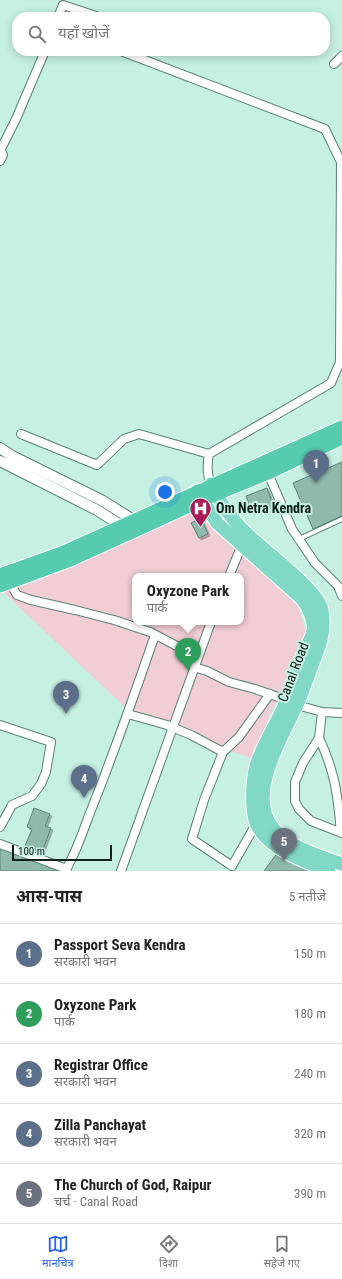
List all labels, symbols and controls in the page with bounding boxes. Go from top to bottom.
search box [12,12,330,56]
icon: search [26,23,48,45]
text: यहाँ खोजें [58,24,109,42]
pin: 1 [303,450,329,483]
your location [155,482,175,502]
hospital icon: Om Netra Kendra [188,495,214,528]
place label: Om Netra Kendra [216,500,311,516]
popup [132,573,244,625]
text: Oxyzone Park [147,582,229,600]
text: पार्क [147,600,168,615]
pin: 2 [175,638,201,671]
street label: Canal Road [274,640,312,704]
pin: 3 [53,681,79,714]
pin: 4 [71,765,97,798]
pin: 5 [271,828,297,861]
scale bar [12,843,112,862]
text: 100 m [18,845,45,858]
text: आस-पास [16,886,82,906]
text: 5 नतीजे [289,889,326,904]
text: Passport Seva Kendra [54,936,186,954]
text: 1 [26,946,32,961]
text: 150 m [294,946,326,961]
text: सरकारी भवन [54,954,117,969]
text: Oxyzone Park [54,996,136,1014]
text: 2 [26,1006,32,1021]
text: 180 m [294,1006,326,1021]
text: पार्क [54,1014,75,1029]
text: Registrar Office [54,1056,148,1074]
text: 3 [26,1066,32,1081]
text: 240 m [294,1066,326,1081]
text: सरकारी भवन [54,1074,117,1089]
text: Zilla Panchayat [54,1116,146,1134]
text: 4 [26,1126,32,1141]
text: 320 m [294,1126,326,1141]
text: सरकारी भवन [54,1134,117,1149]
text: The Church of God, Raipur [54,1176,212,1194]
text: 5 [26,1186,32,1201]
text: 390 m [294,1186,326,1201]
text: चर्च · Canal Road [54,1194,138,1209]
tab: मानचित्र [42,1233,74,1271]
tab: दिशा [158,1233,180,1271]
tab: सहेजे गए [264,1233,300,1271]

